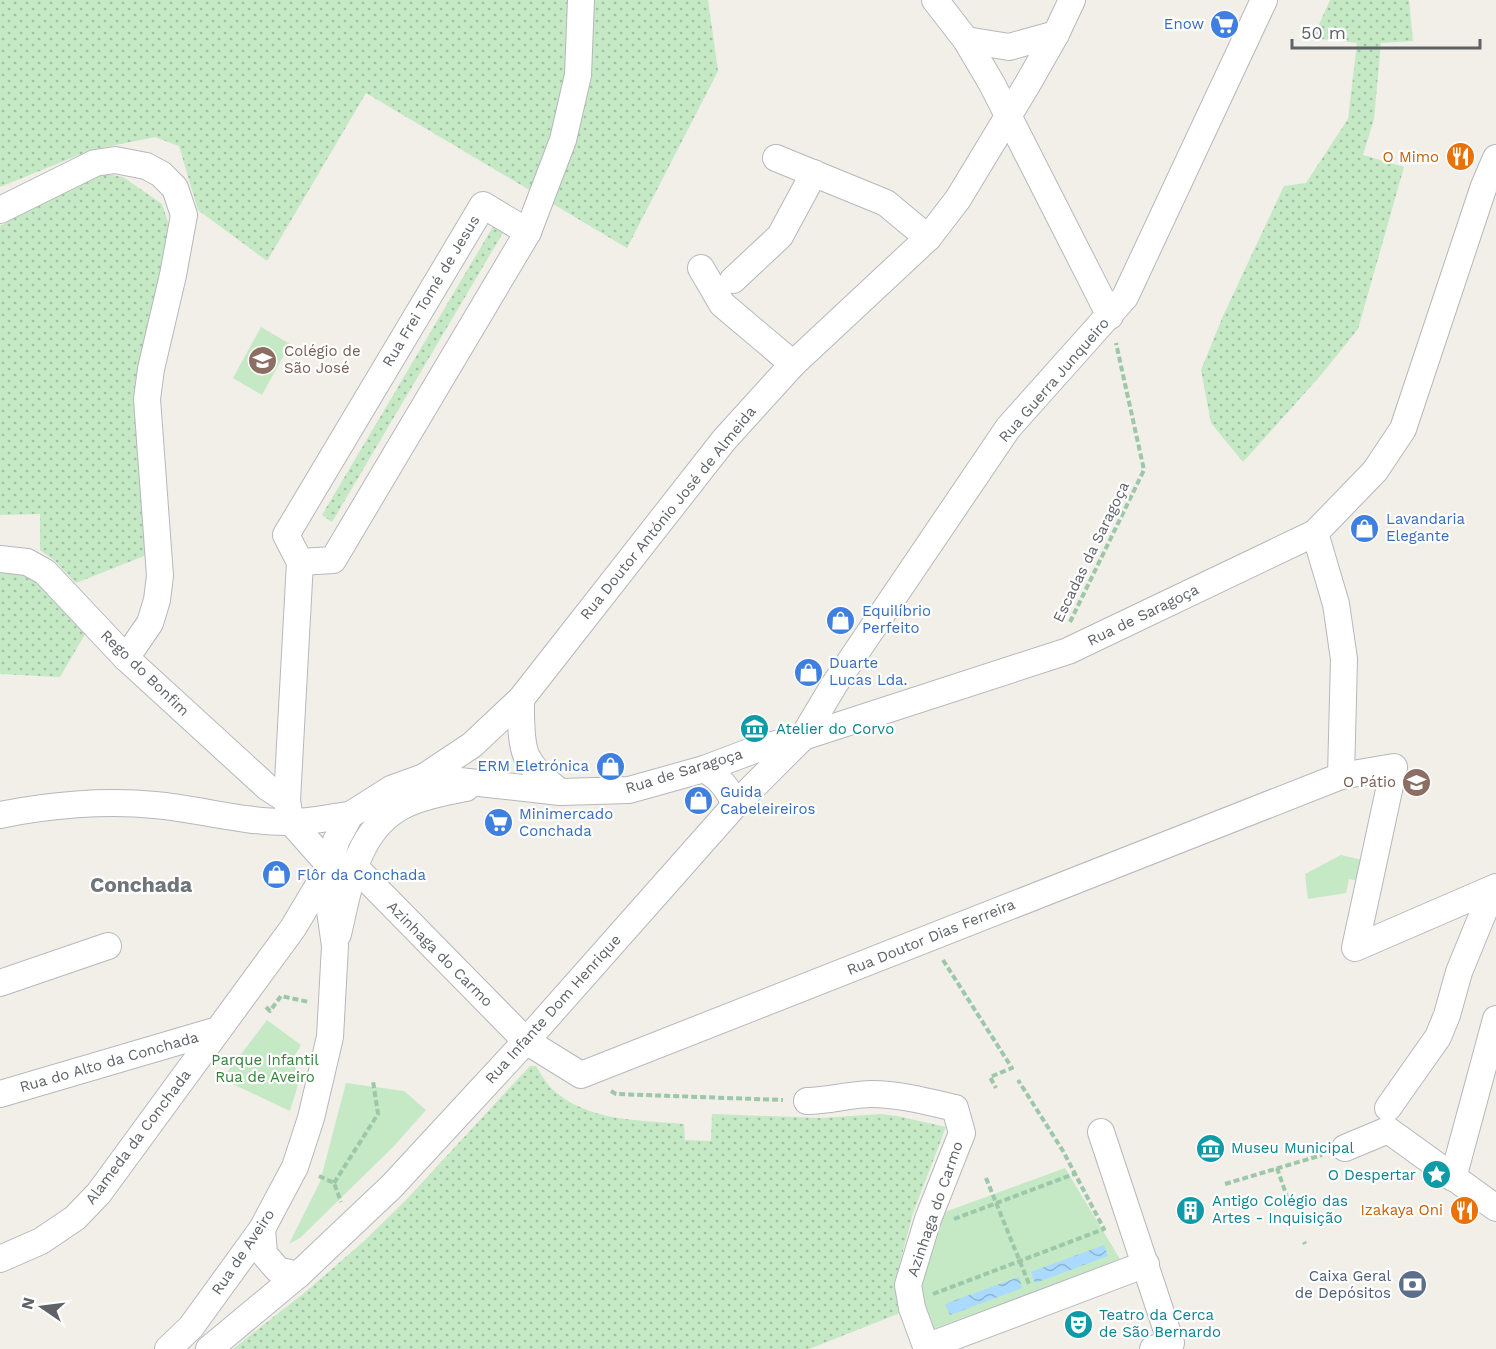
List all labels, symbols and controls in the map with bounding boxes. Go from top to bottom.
supermarket icon: Enow [1209,8,1241,40]
scale bar [1292,12,1480,50]
place label: Enow [1164,15,1204,33]
text: 50 m [1301,22,1346,43]
restaurant icon: O Mimo [1444,141,1476,173]
place label: O Mimo [1383,148,1439,166]
street label: Rua Frei Tomé de Jesus [379,212,483,370]
street label: Rua Guerra Junqueiro [995,314,1113,446]
place label: Colégio de São José [284,342,361,377]
school or university icon: Colégio de São José [247,344,279,376]
street label: Rua Doutor António José de Almeida [576,402,760,623]
street label: Escadas da Saragoça [1049,478,1133,625]
place label: Lavandaria Elegante [1386,510,1466,545]
shop icon: Lavandaria Elegante [1349,512,1381,544]
street label: Rua de Saragoça [1084,580,1202,650]
place label: Equilíbrio Perfeito [862,602,931,637]
shop icon: Equilíbrio Perfeito [825,604,857,636]
street label: Rego do Bonfim [97,626,193,720]
place label: Duarte Lucas Lda. [829,654,908,689]
shop icon: Duarte Lucas Lda. [792,656,824,688]
museum icon: Atelier do Corvo [739,713,771,745]
place label: Atelier do Corvo [776,720,894,738]
street label: Rua de Saragoça [623,744,745,797]
shop icon: ERM Eletrónica [594,750,626,782]
place label: ERM Eletrónica [478,757,589,775]
school or university icon: O Pátio [1401,766,1433,798]
place label: O Pátio [1343,773,1396,791]
place label: Guida Cabeleireiros [720,783,815,818]
shop icon: Guida Cabeleireiros [683,785,715,817]
place label: Minimercado Conchada [519,805,613,840]
supermarket icon: Minimercado Conchada [482,807,514,839]
shop icon: Flôr da Conchada [260,859,292,891]
place label: Flôr da Conchada [297,866,426,884]
district label: Conchada [90,872,193,897]
street label: Rua Doutor Dias Ferreira [844,895,1018,979]
street label: Azinhaga do Carmo [383,897,497,1011]
street label: Rua Infante Dom Henrique [481,931,625,1087]
street label: Rua do Alto da Conchada [18,1028,201,1096]
park label: Parque Infantil Rua de Aveiro [211,1051,319,1086]
street label: Alameda da Conchada [81,1066,195,1208]
museum icon: Museu Municipal [1194,1132,1226,1164]
street label: Azinhaga do Carmo [903,1139,967,1279]
place label: Museu Municipal [1231,1139,1354,1157]
place icon: O Despertar [1421,1159,1453,1191]
place label: O Despertar [1328,1166,1416,1184]
place label: Antigo Colégio das Artes - Inquisição [1212,1192,1348,1227]
building icon: Antigo Colégio das Artes - Inquisição [1175,1194,1207,1226]
restaurant icon: Izakaya Oni [1448,1194,1480,1226]
place label: Izakaya Oni [1361,1201,1443,1219]
street label: Rua de Aveiro [208,1206,278,1298]
place label: Caixa Geral de Depósitos [1295,1267,1391,1302]
bank icon: Caixa Geral de Depósitos [1396,1269,1428,1301]
north arrow [12,1277,72,1337]
text: N [17,1295,39,1312]
place label: Teatro da Cerca de São Bernardo [1099,1306,1221,1341]
theatre icon: Teatro da Cerca de São Bernardo [1062,1308,1094,1340]

